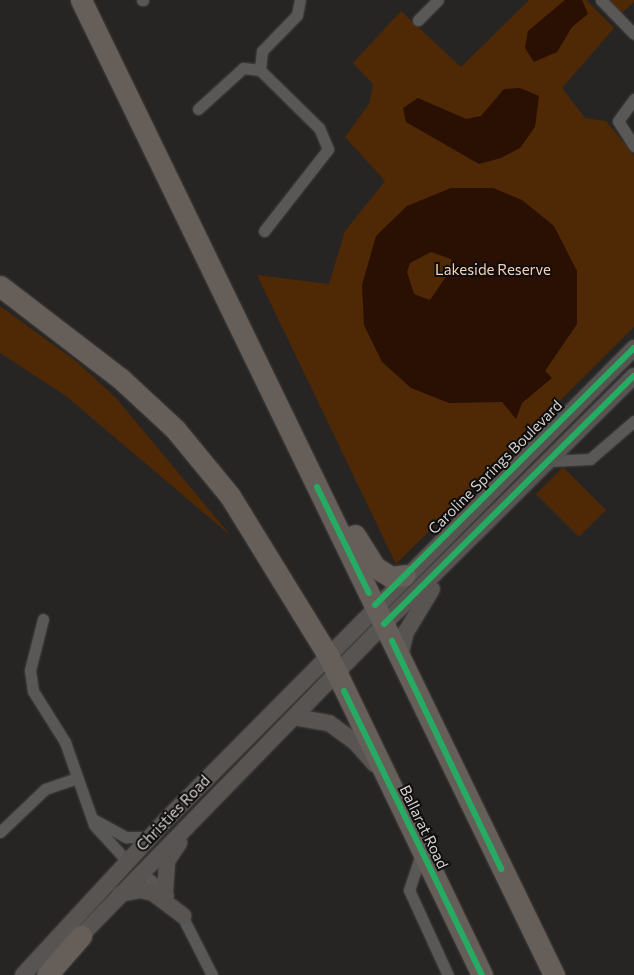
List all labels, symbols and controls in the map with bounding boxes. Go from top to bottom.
park label: Lakeside Reserve [435,261,551,279]
street label: Caroline Springs Boulevard [424,396,566,538]
street label: Christies Road [132,771,214,855]
street label: Ballarat Road [396,782,452,872]

